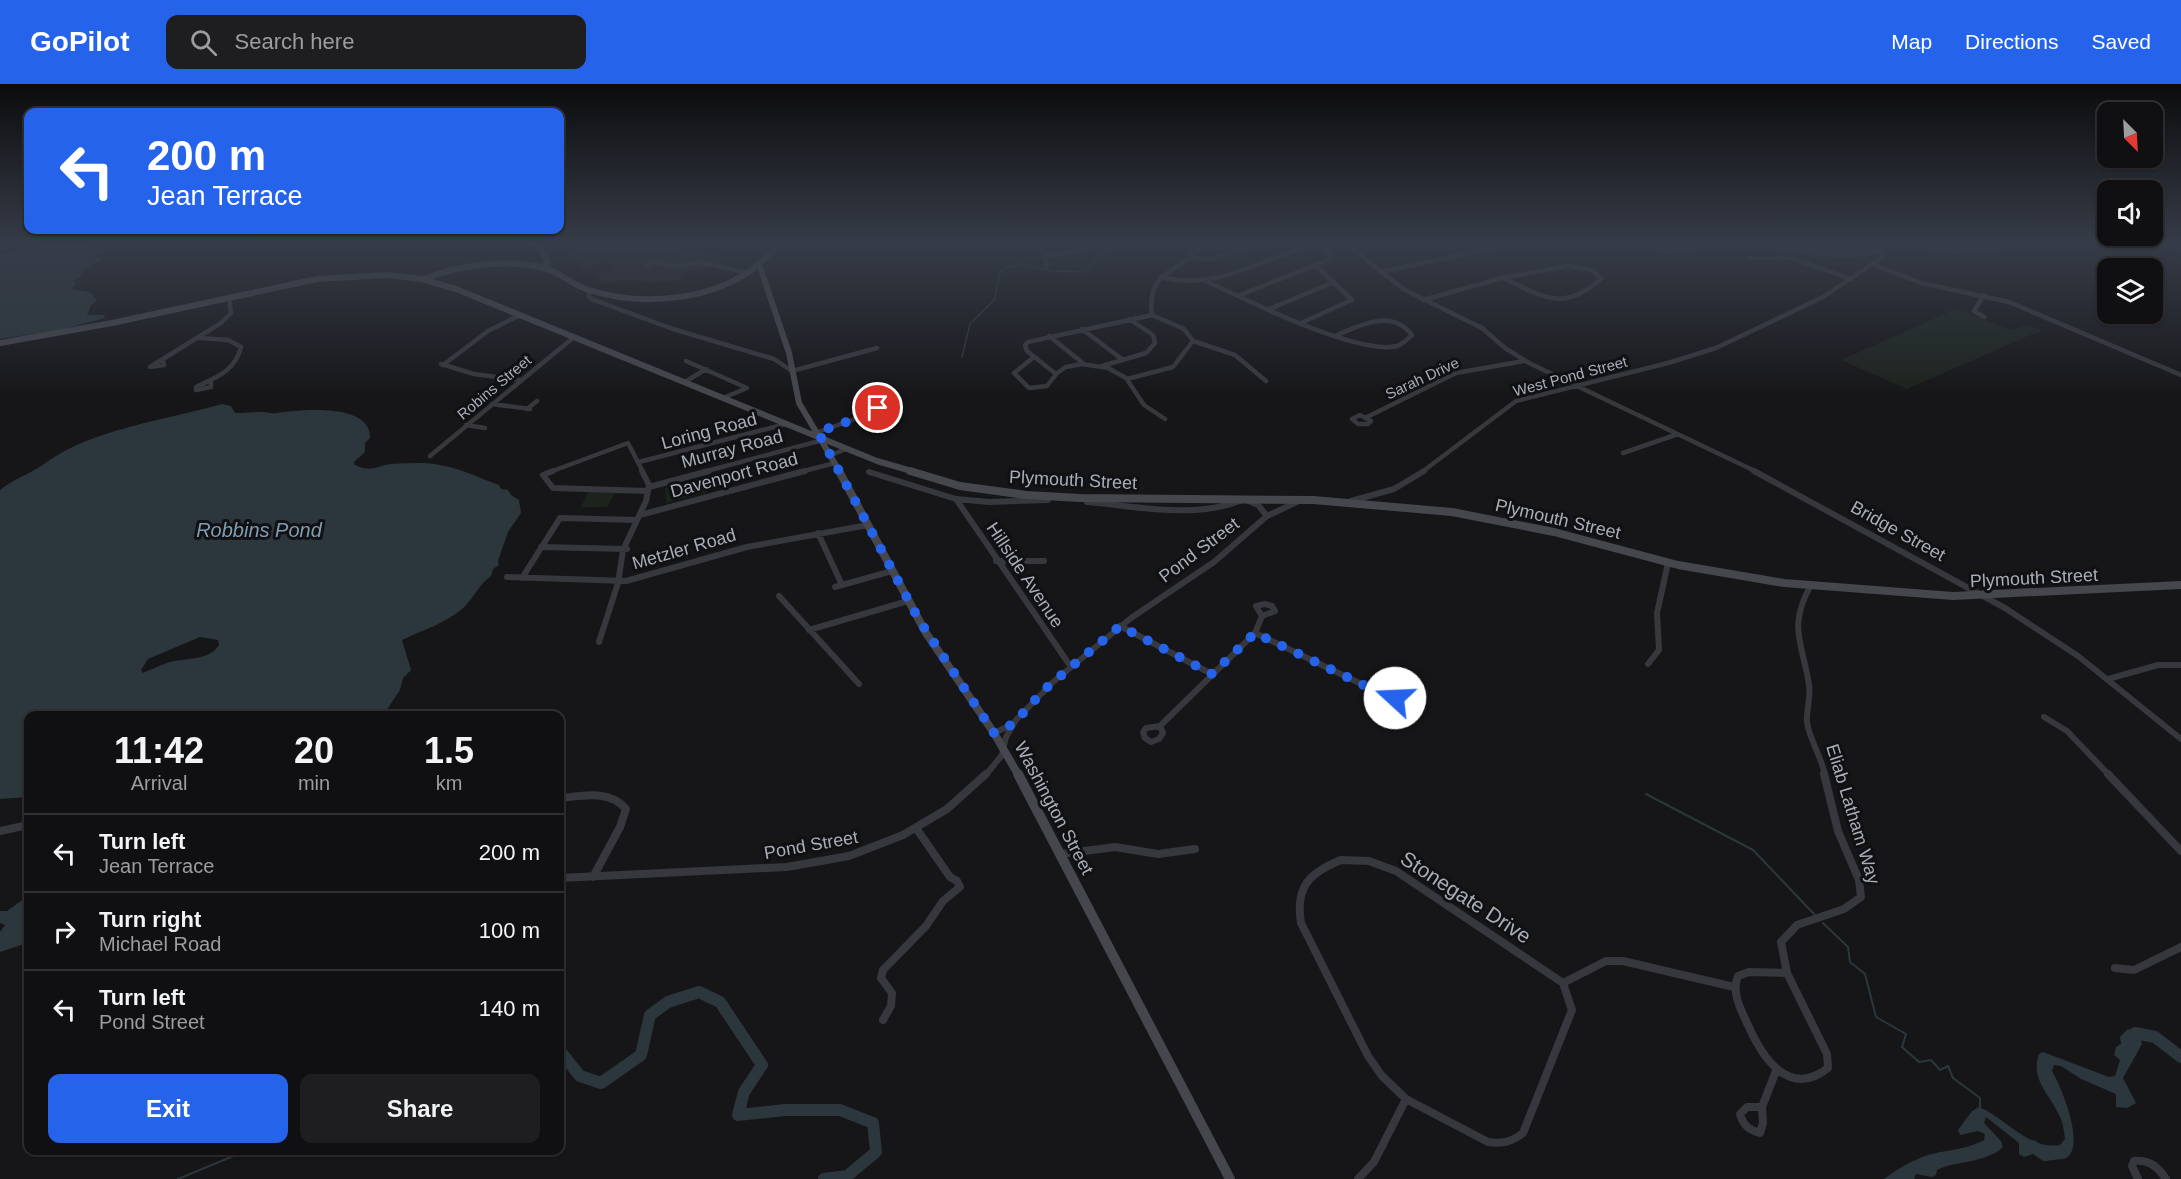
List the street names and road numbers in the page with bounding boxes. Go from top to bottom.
street label: Robins Street [454,351,535,423]
street label: West Pond Street [1511,352,1630,399]
street label: Sarah Drive [1383,354,1461,402]
street label: Loring Road [659,409,759,453]
street label: Murray Road [679,426,785,472]
street label: Davenport Road [668,448,800,502]
street label: Plymouth Street [1009,467,1137,493]
street label: Plymouth Street [1493,495,1623,543]
street label: Bridge Street [1847,497,1949,565]
street label: Pond Street [1155,513,1243,587]
street label: Hillside Avenue [982,519,1068,631]
street label: Metzler Road [630,525,738,573]
street label: Plymouth Street [1970,565,2098,591]
street label: Washington Street [1011,738,1097,878]
street label: Eliab Latham Way [1822,742,1884,886]
street label: Pond Street [762,827,860,863]
street label: Stonegate Drive [1397,846,1535,948]

